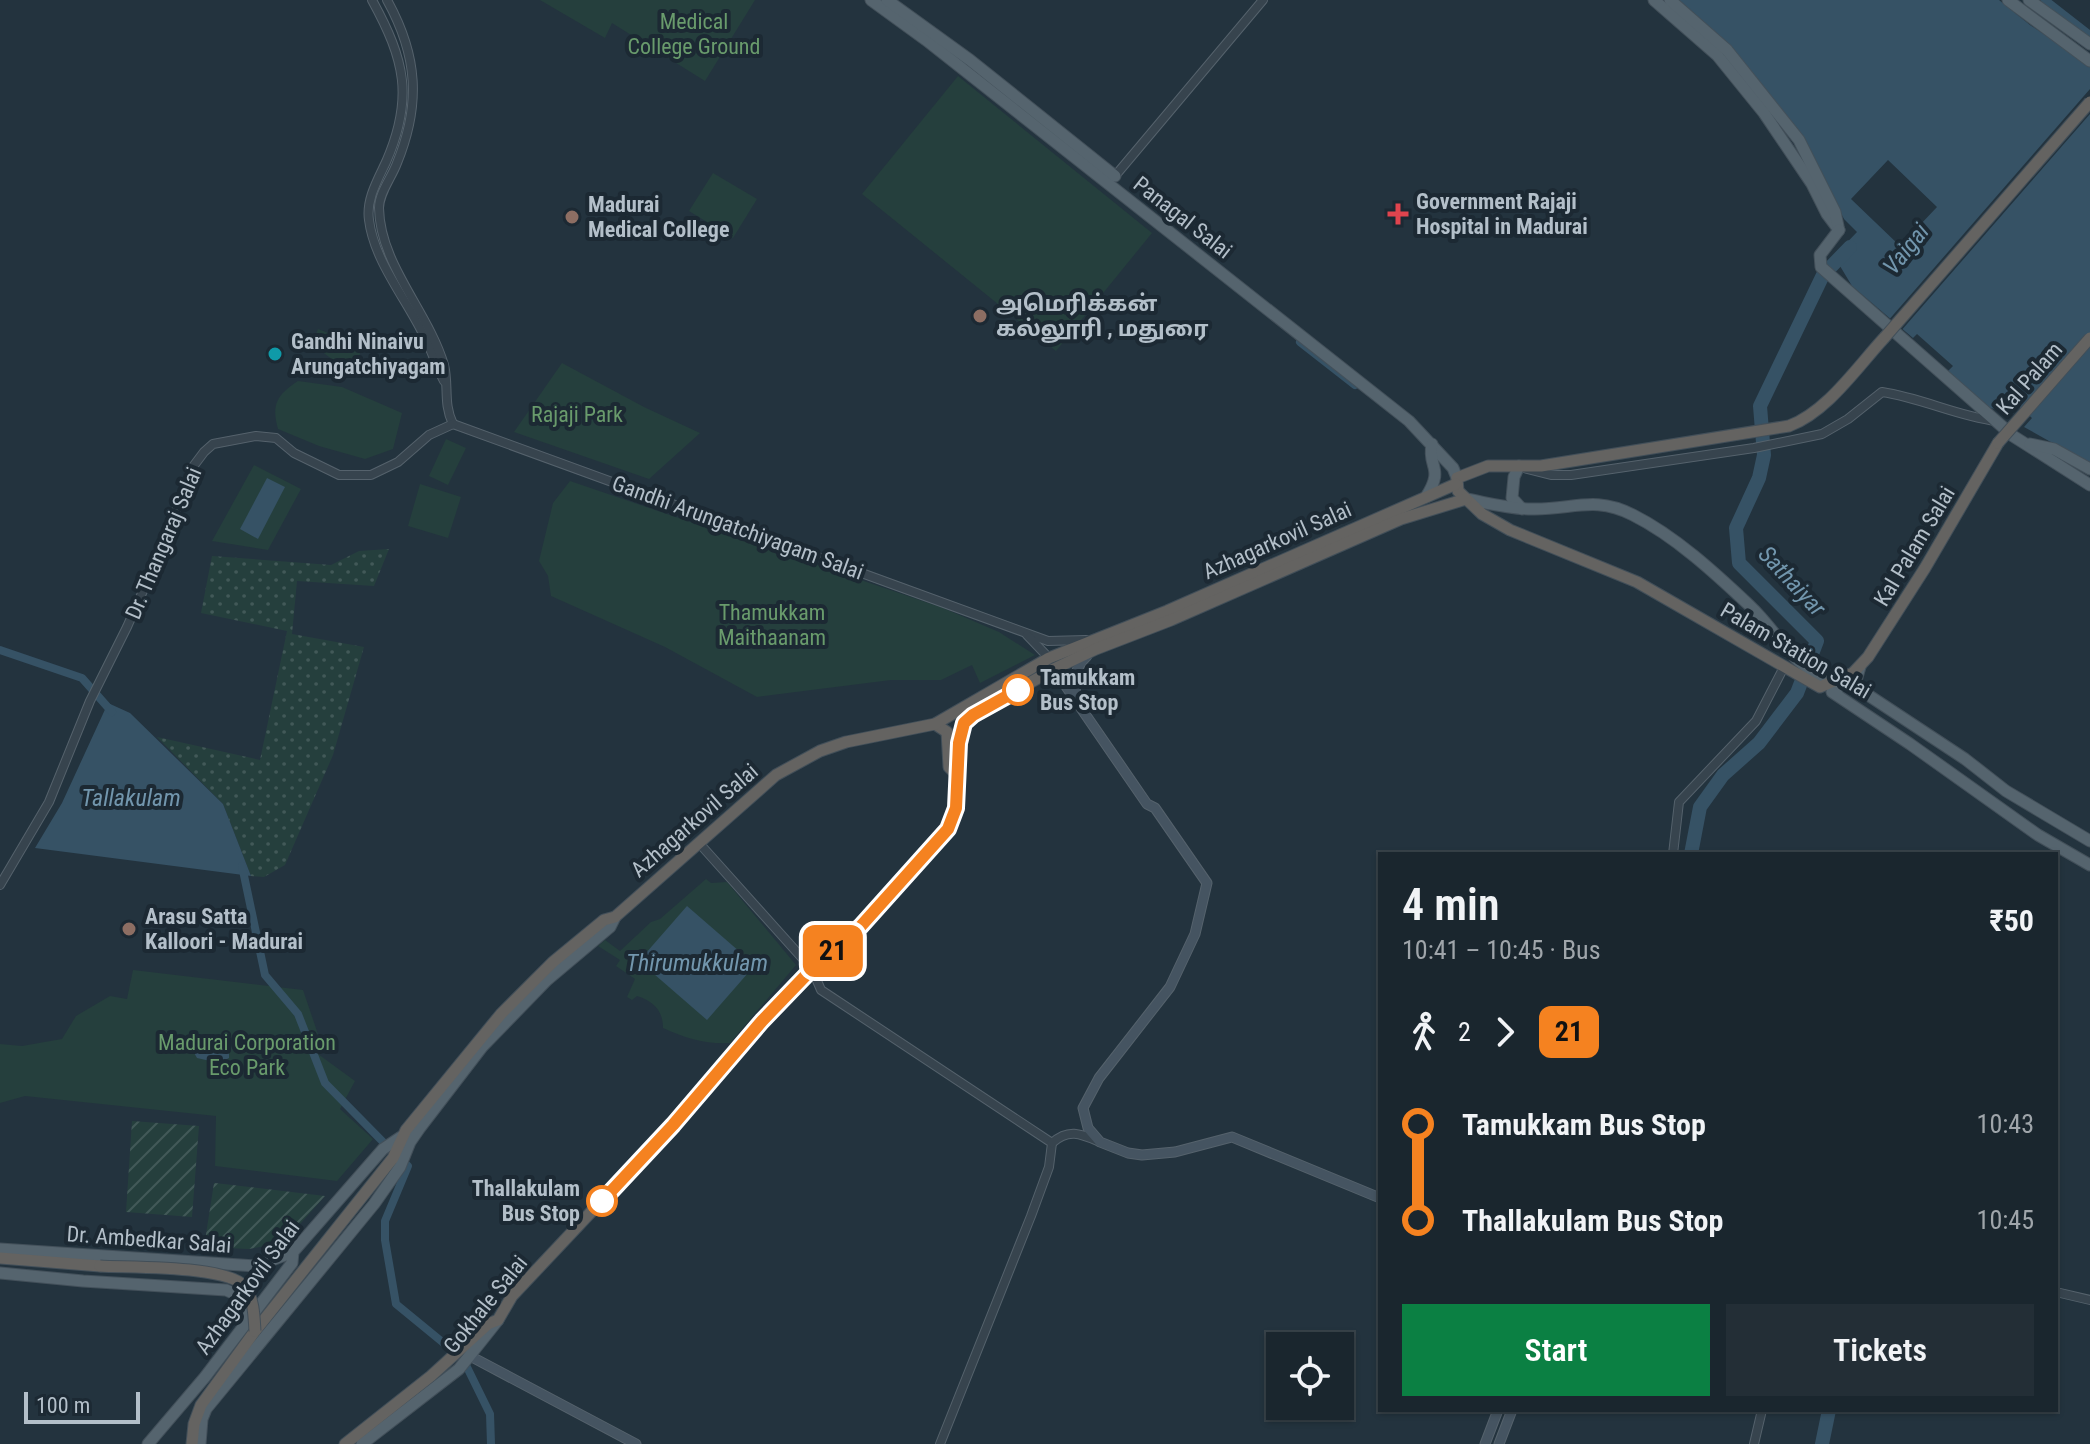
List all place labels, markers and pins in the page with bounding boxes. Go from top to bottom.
place label: Government Rajaji Hospital in Madurai [1416,189,1588,239]
place label: Madurai Medical College [588,192,729,242]
marker: Government Rajaji Hospital in Madurai [1387,203,1409,225]
marker: Madurai Medical College [563,208,581,226]
place label: அமெரிக்கன் கல்லூரி , மதுரை [996,291,1208,343]
marker: அமெரிக்கன் கல்லூரி , மதுரை [971,307,989,325]
place label: Gandhi Ninaivu Arungatchiyagam [291,329,446,379]
marker: Gandhi Ninaivu Arungatchiyagam [266,345,284,363]
place label: Tamukkam Bus Stop [1040,665,1135,715]
marker: Tamukkam Bus Stop [1003,675,1033,705]
place label: Arasu Satta Kalloori - Madurai [145,904,303,954]
marker: Arasu Satta Kalloori - Madurai [120,920,138,938]
place label: Thallakulam Bus Stop [472,1176,580,1226]
marker: Thallakulam Bus Stop [587,1186,617,1216]

